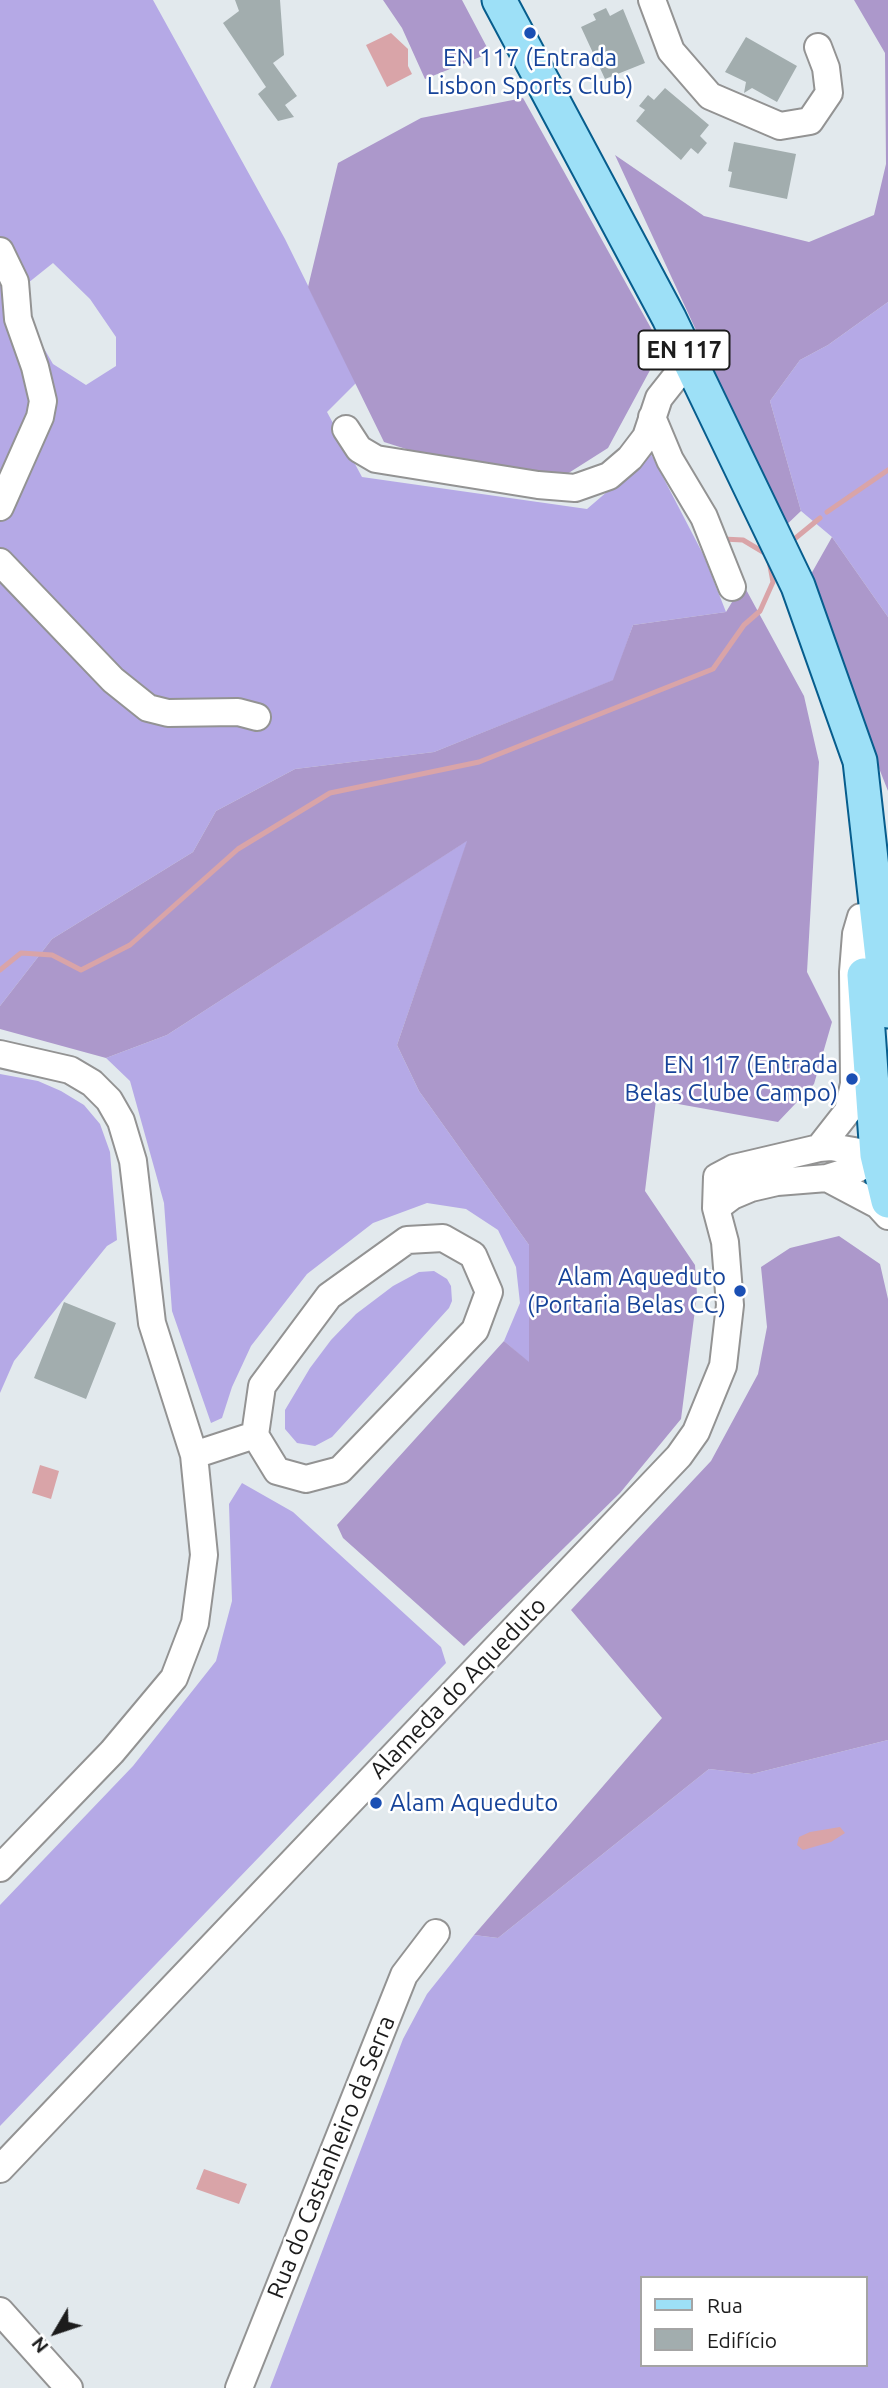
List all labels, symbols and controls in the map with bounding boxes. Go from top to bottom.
marker: EN 117 (Entrada Lisbon Sports Club) [522,25,538,41]
place label: EN 117 (Entrada Lisbon Sports Club) [427,44,633,100]
road number: EN 117 [638,330,730,370]
place label: EN 117 (Entrada Belas Clube Campo) [624,1051,838,1107]
marker: EN 117 (Entrada Belas Clube Campo) [844,1071,860,1087]
place label: Alam Aqueduto (Portaria Belas CC) [527,1263,726,1319]
marker: Alam Aqueduto (Portaria Belas CC) [732,1283,748,1299]
street label: Alameda do Aqueduto [364,1591,552,1785]
place label: Alam Aqueduto [390,1789,558,1817]
marker: Alam Aqueduto [368,1795,384,1811]
street label: Rua do Castanheiro da Serra [261,2011,401,2303]
legend [640,2276,867,2367]
text: Rua [707,2293,743,2317]
north arrow [21,2297,91,2367]
text: Edifício [707,2328,777,2352]
text: N [27,2333,53,2358]

